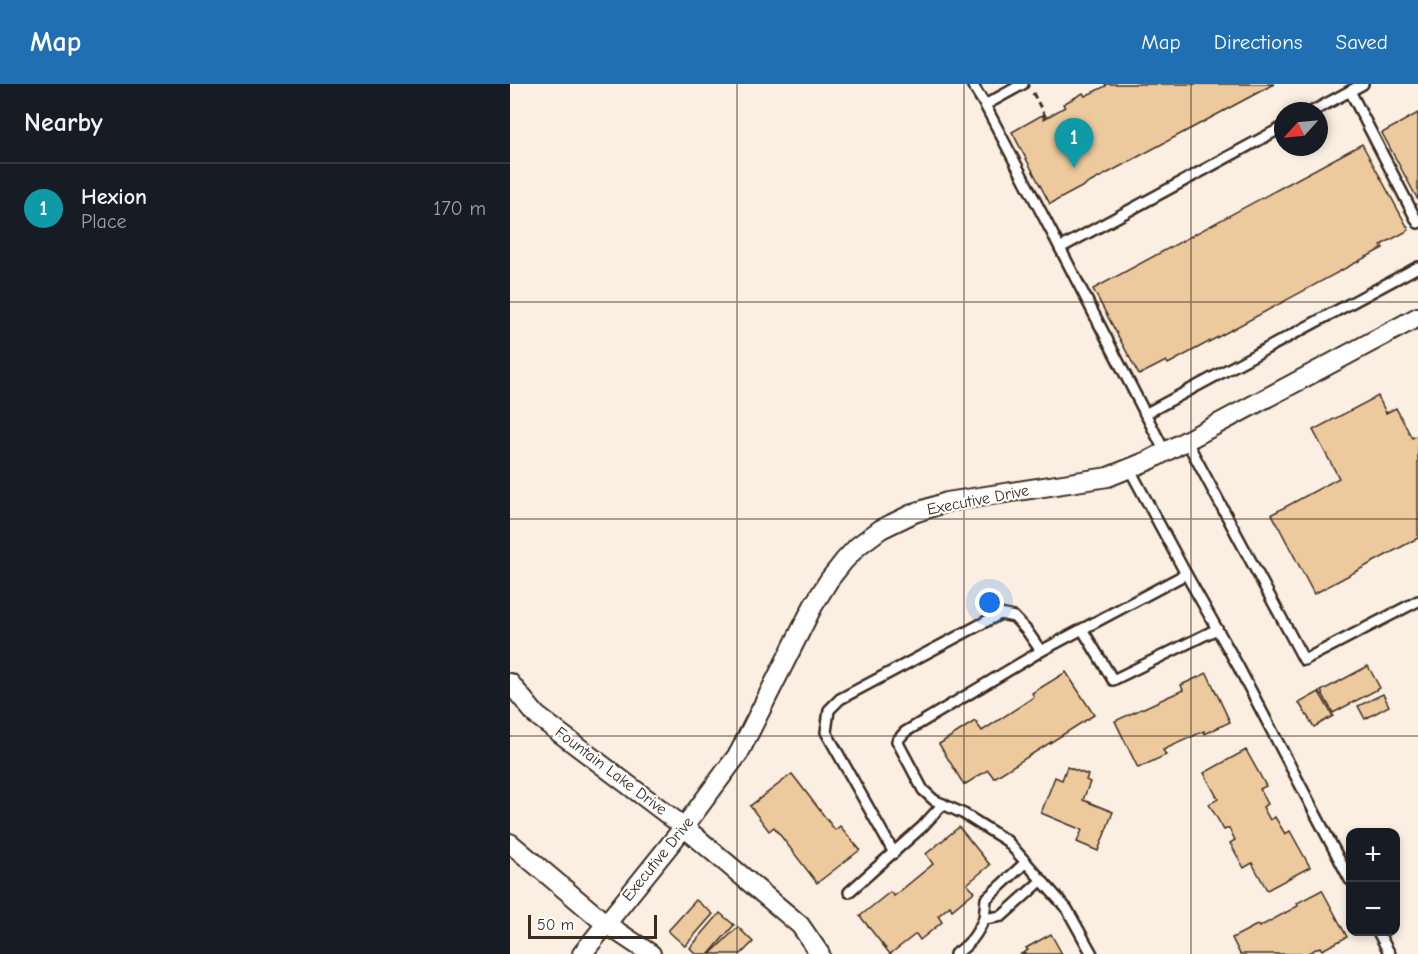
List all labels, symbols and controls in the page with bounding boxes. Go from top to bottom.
text: Map [30,26,81,58]
text: Map [1141,30,1181,54]
text: Directions [1214,30,1303,54]
text: Saved [1336,30,1388,54]
north arrow [1274,102,1328,156]
text: Nearby [24,108,103,138]
pin: 1 [1054,118,1094,168]
text: Hexion [81,184,147,210]
text: 1 [40,197,47,220]
text: 170 m [433,197,486,220]
text: Place [81,210,127,233]
street label: Executive Drive [926,481,1030,519]
your location [975,588,1004,617]
street label: Fountain Lake Drive [552,723,670,819]
street label: Executive Drive [619,813,697,905]
map controls [1346,828,1400,936]
button: + [1346,828,1400,882]
button: − [1346,882,1400,936]
scale bar [528,912,657,940]
text: 50 m [537,916,574,934]

